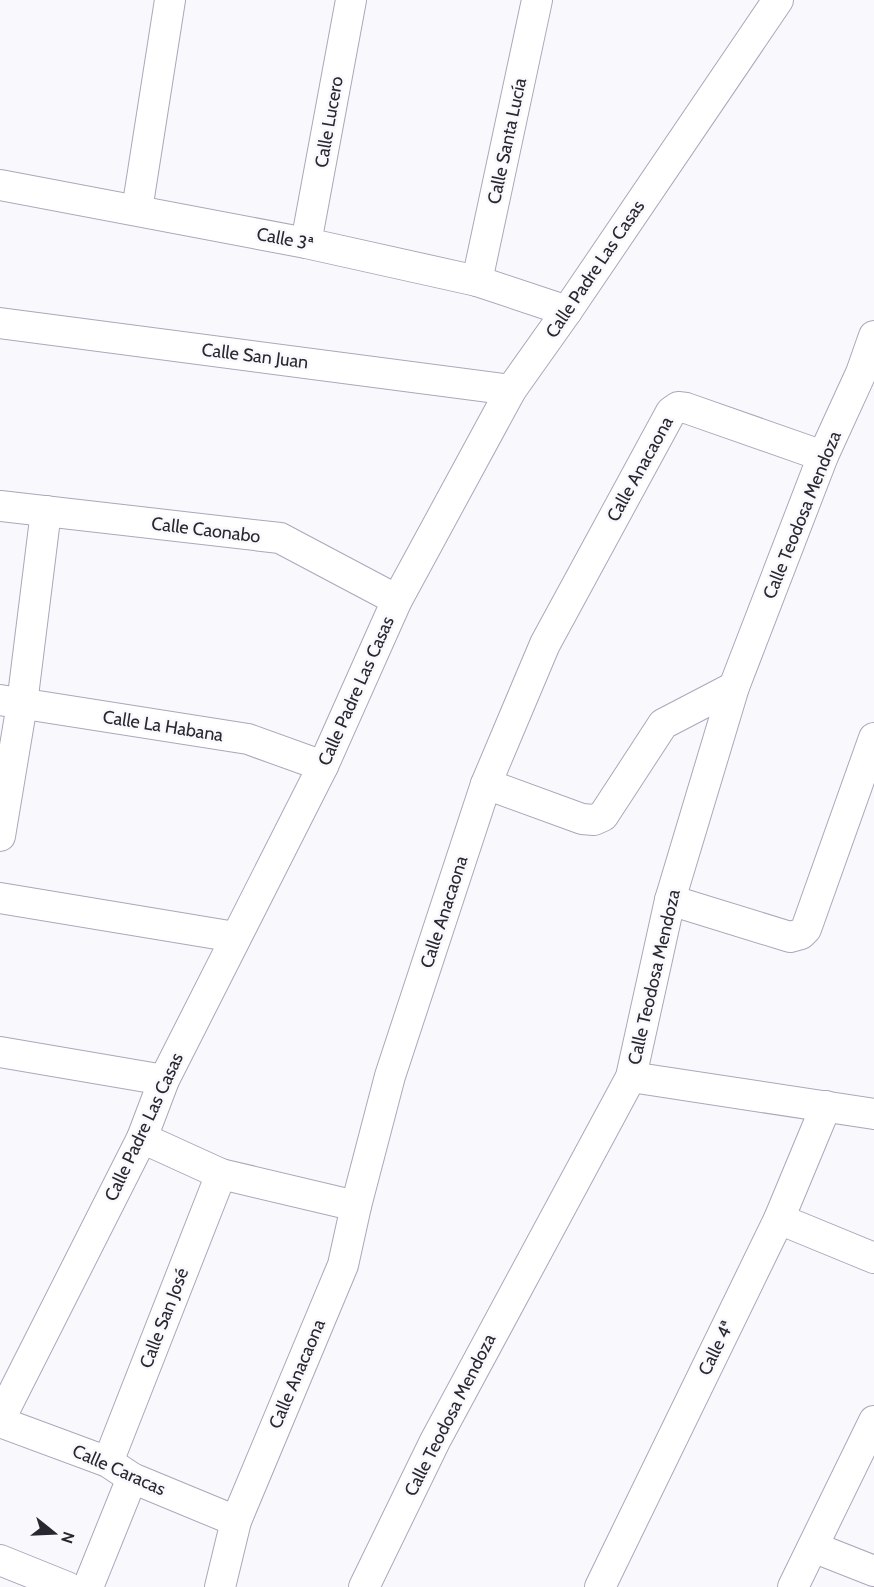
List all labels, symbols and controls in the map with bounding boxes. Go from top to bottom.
street label: Calle Lucero [310,75,348,169]
street label: Calle Santa Lucía [483,76,531,206]
street label: Calle Padre Las Casas [541,196,649,342]
street label: Calle 3ª [255,223,315,255]
street label: Calle San Juan [200,339,310,373]
street label: Calle Anacaona [602,412,678,525]
street label: Calle Teodosa Mendoza [758,427,846,602]
street label: Calle Caonabo [150,512,262,548]
street label: Calle Padre Las Casas [313,613,399,769]
street label: Calle La Habana [101,706,225,746]
street label: Calle Anacaona [416,853,473,971]
street label: Calle Teodosa Mendoza [623,887,685,1067]
street label: Calle Padre Las Casas [100,1049,188,1205]
street label: Calle San José [135,1265,193,1371]
street label: Calle Anacaona [264,1316,330,1432]
street label: Calle 4ª [693,1317,739,1379]
street label: Calle Teodosa Mendoza [400,1330,501,1500]
street label: Calle Caracas [69,1440,169,1500]
north arrow [24,1503,84,1563]
text: N [57,1529,79,1546]

